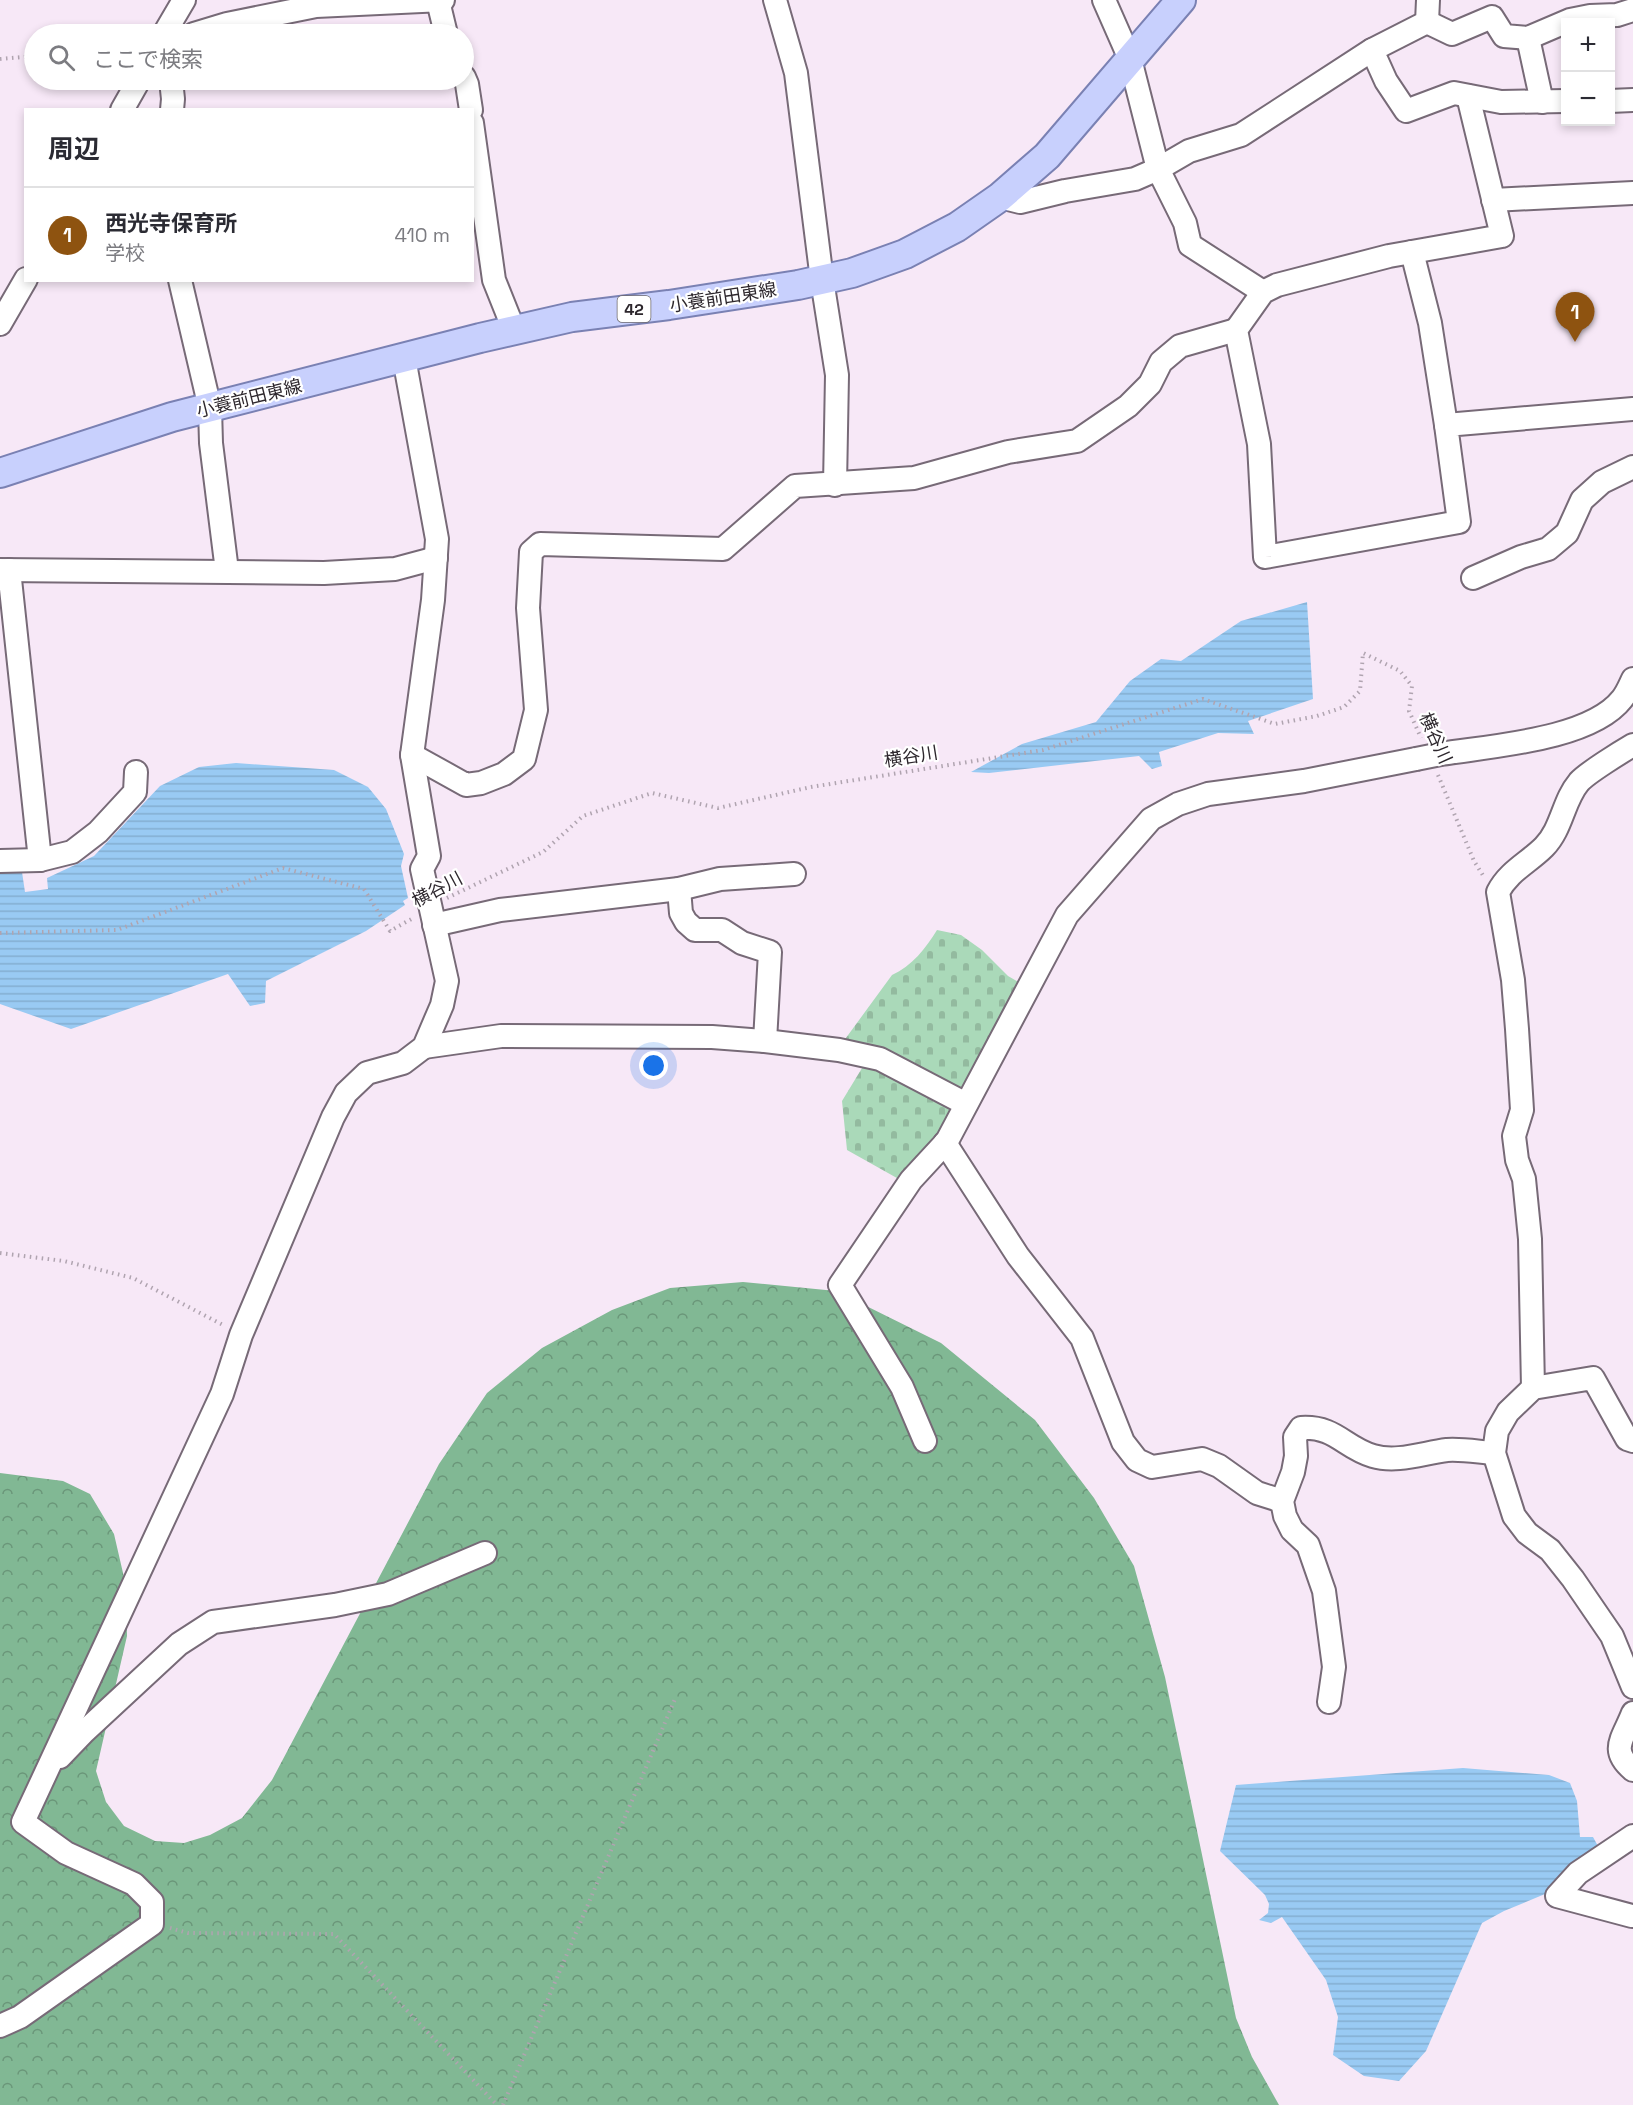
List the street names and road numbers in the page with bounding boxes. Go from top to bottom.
street label: 小蓑前田東線 [668,277,778,317]
road number: 42 [618,296,650,322]
street label: 小蓑前田東線 [194,374,304,422]
street label: 横谷川 [1415,709,1457,767]
street label: 横谷川 [883,740,939,772]
street label: 横谷川 [408,866,466,912]

